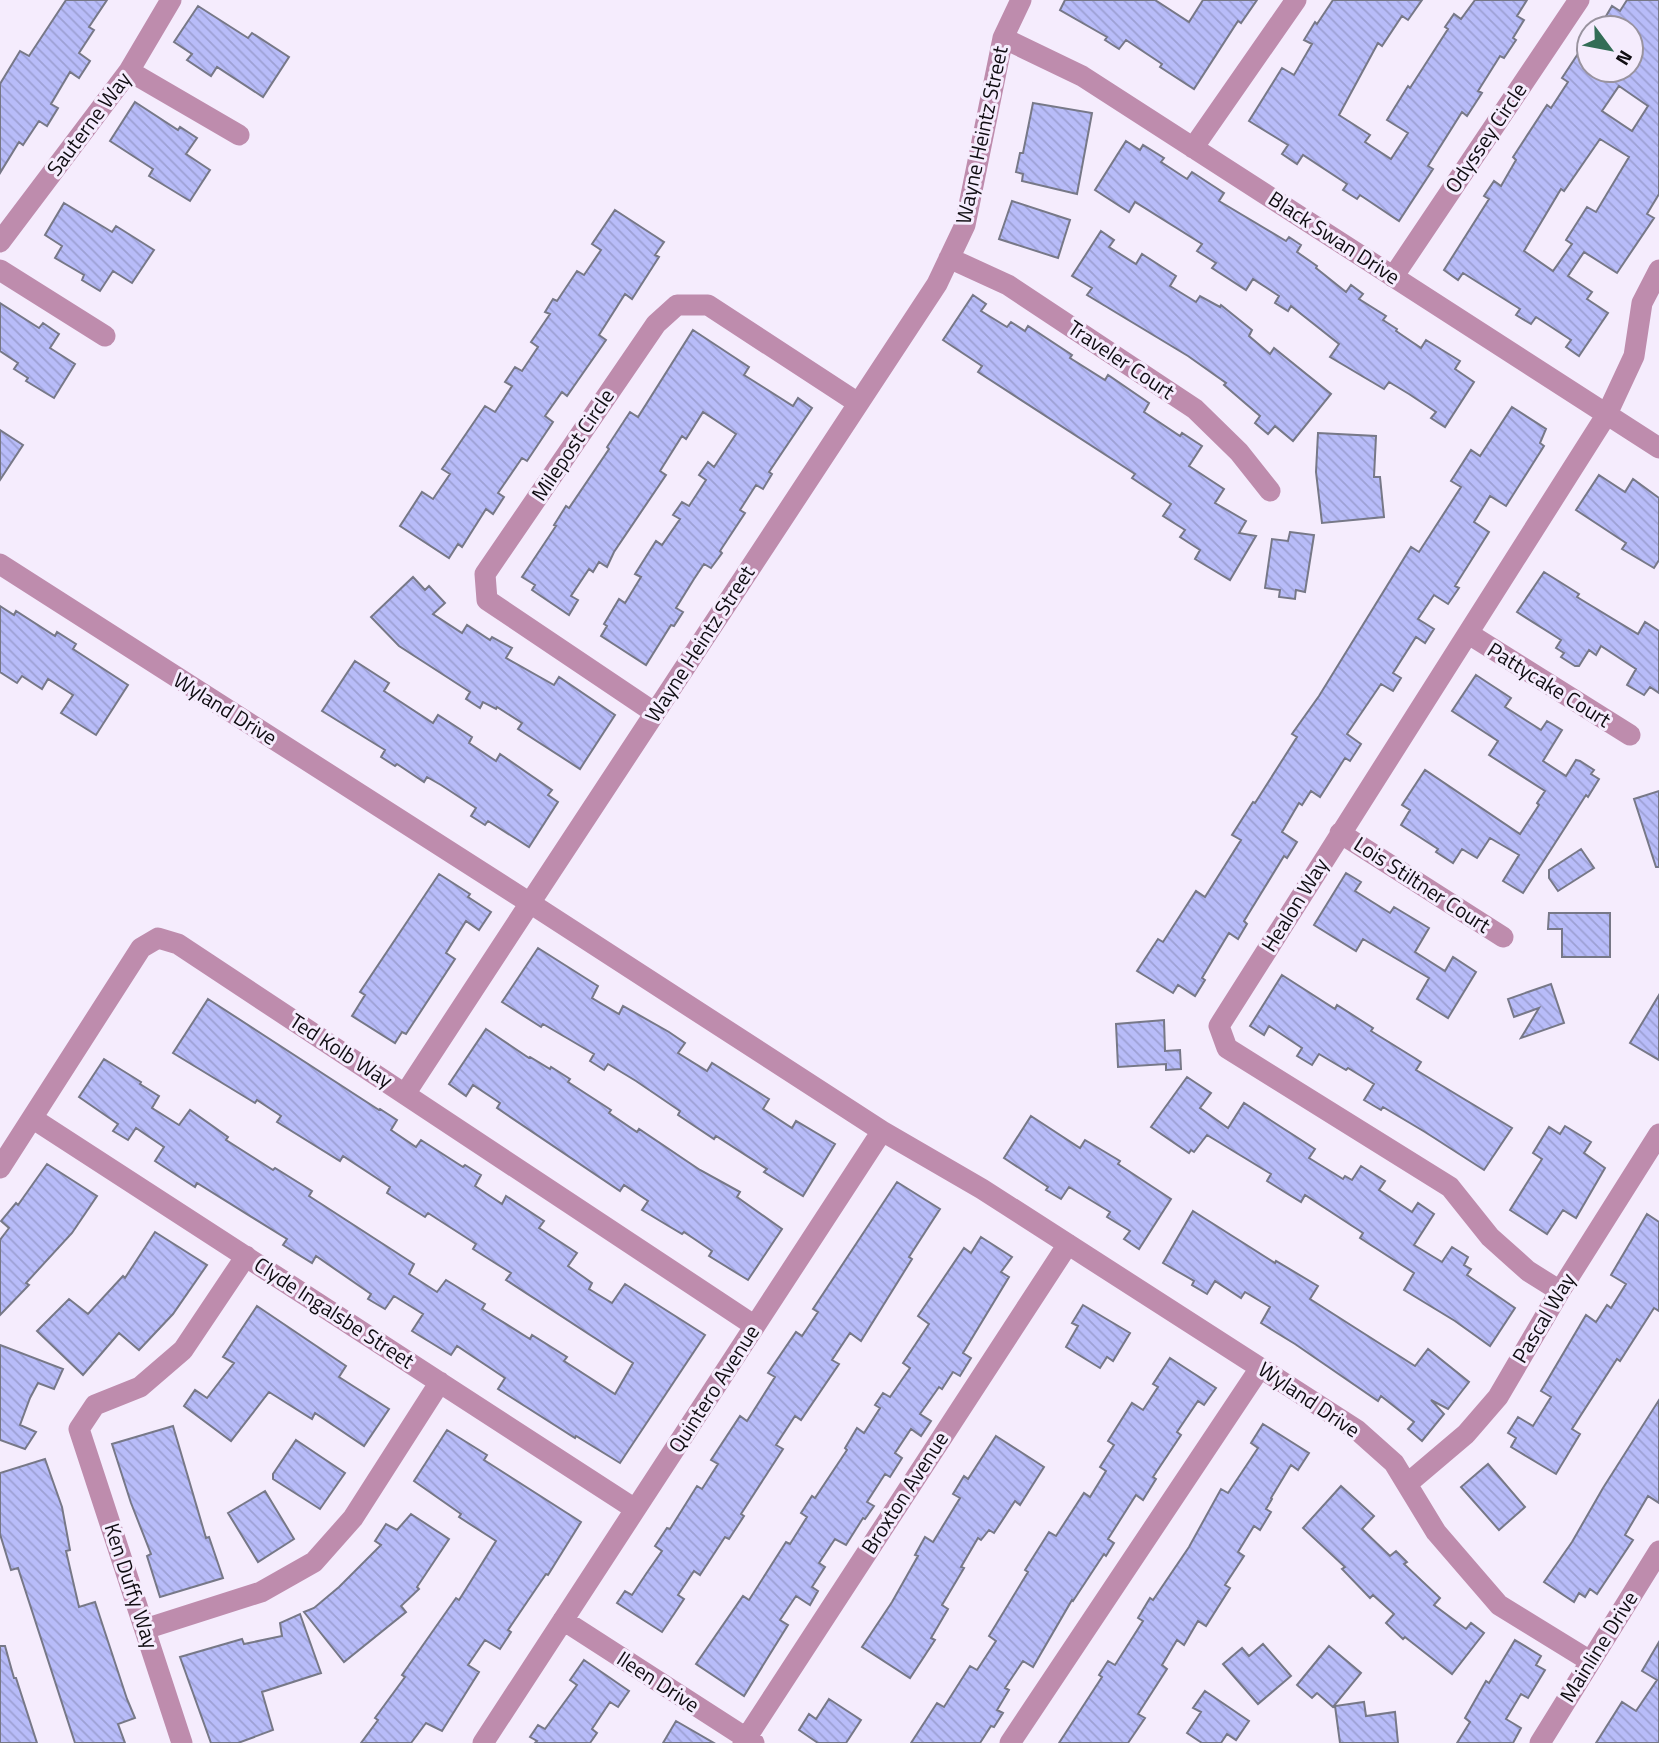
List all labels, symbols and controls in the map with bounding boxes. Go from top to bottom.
north arrow [1575,14,1645,84]
street label: Wayne Heintz Street [947,42,1016,227]
text: N [1609,45,1641,72]
street label: Sauterne Way [38,64,138,182]
street label: Odyssey Circle [1436,76,1534,199]
street label: Black Swan Drive [1262,182,1407,292]
street label: Traveler Court [1062,312,1182,407]
street label: Milepost Circle [523,382,622,507]
street label: Wayne Heintz Street [636,558,762,728]
street label: Pattycake Court [1482,633,1618,735]
street label: Wyland Drive [167,664,284,753]
street label: Lois Stiltner Court [1348,828,1498,941]
street label: Healon Way [1253,851,1336,958]
street label: Ted Kolb Way [284,1005,400,1096]
street label: Clyde Ingalsbe Street [248,1248,422,1376]
street label: Pascal Way [1504,1266,1583,1369]
street label: Quintero Avenue [660,1318,767,1459]
street label: Wyland Drive [1252,1353,1367,1445]
street label: Broxton Avenue [853,1425,956,1560]
street label: Ken Duffy Way [97,1519,167,1653]
street label: Mainline Drive [1551,1585,1645,1708]
street label: Ileen Drive [611,1642,706,1720]

